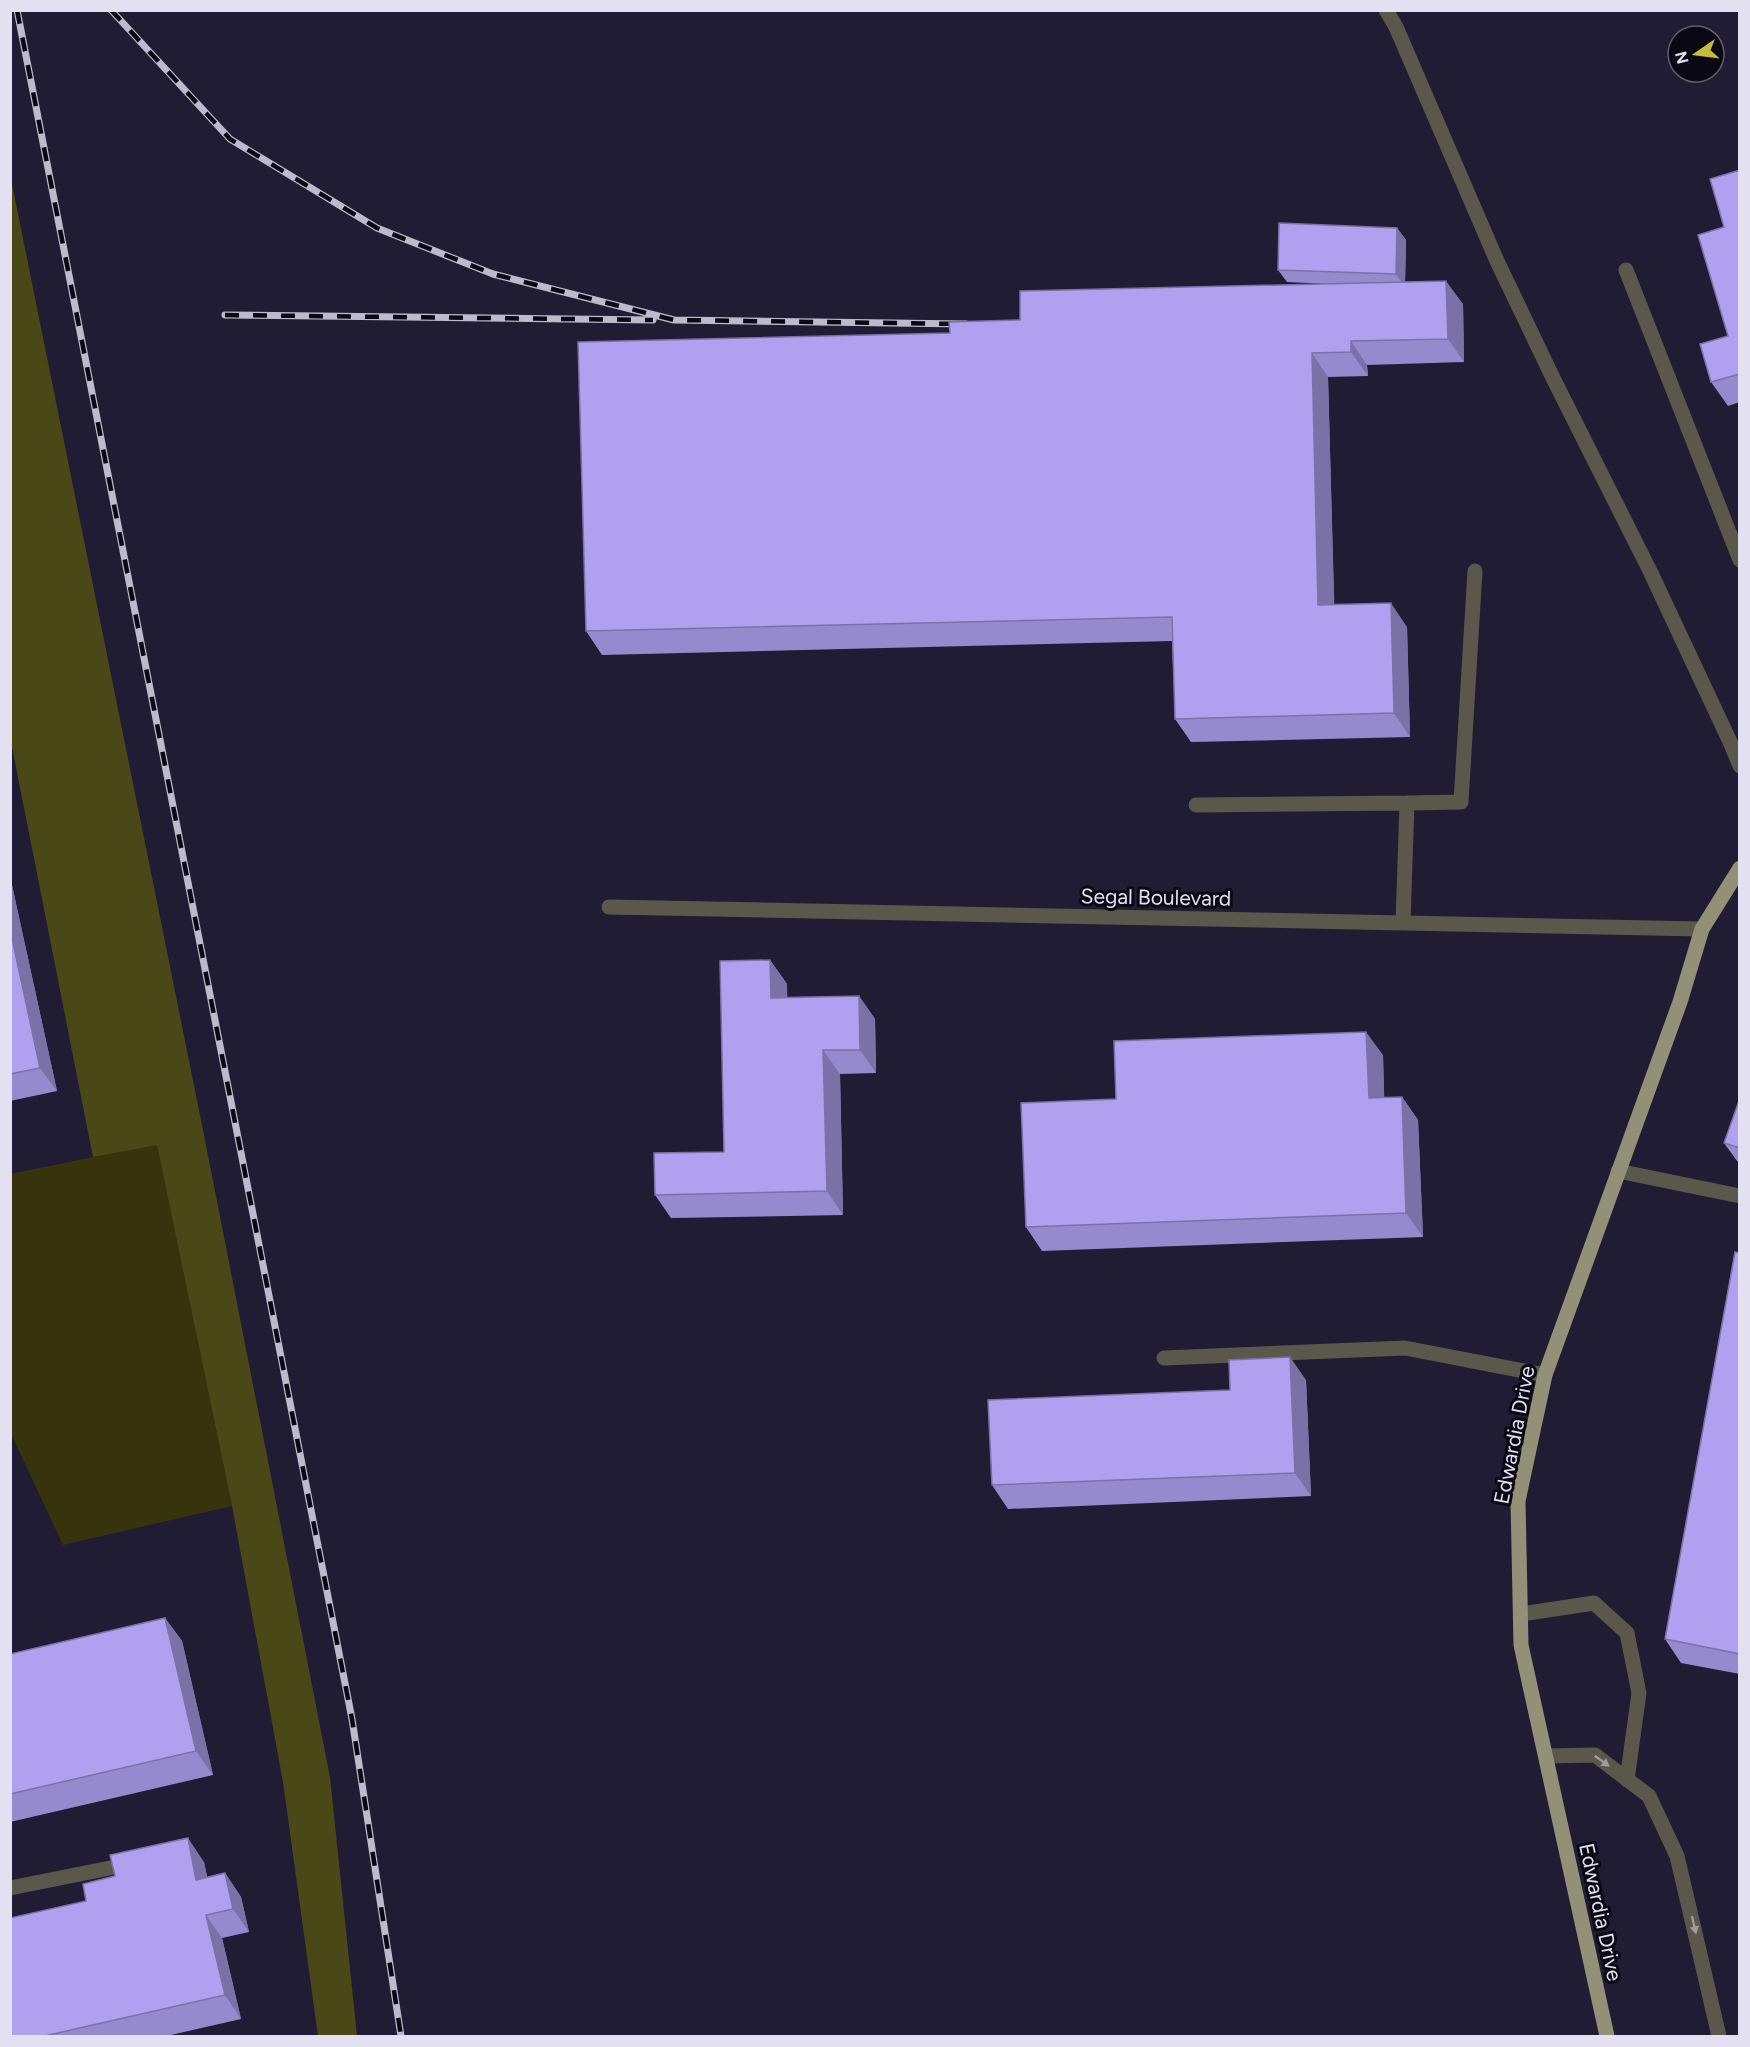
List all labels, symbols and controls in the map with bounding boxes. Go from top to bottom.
north arrow [1666,24,1726,84]
text: N [1671,49,1693,66]
street label: Segal Boulevard [1081,883,1231,911]
street label: Edwardia Drive [1488,1364,1540,1506]
one-way arrow [1594,1755,1610,1767]
street label: Edwardia Drive [1574,1841,1628,1983]
one-way arrow [1689,1915,1699,1934]

